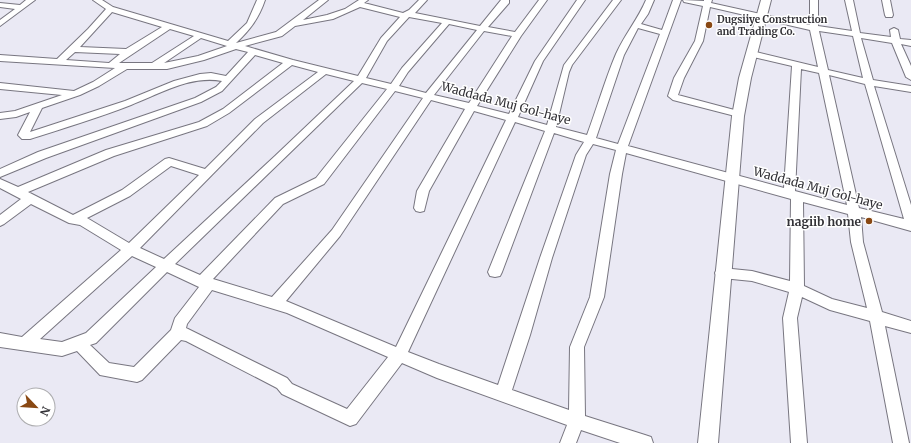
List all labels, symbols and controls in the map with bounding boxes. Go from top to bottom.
place label: Dugsiiye Construction and Trading Co. [717,13,828,38]
marker: Dugsiiye Construction and Trading Co. [704,20,714,30]
street label: Waddada Muj Gol-haye [439,78,572,128]
street label: Waddada Muj Gol-haye [751,163,884,213]
place label: nagiib home [787,214,861,229]
marker: nagiib home [864,216,874,226]
north arrow [16,387,56,427]
text: N [37,404,53,418]

